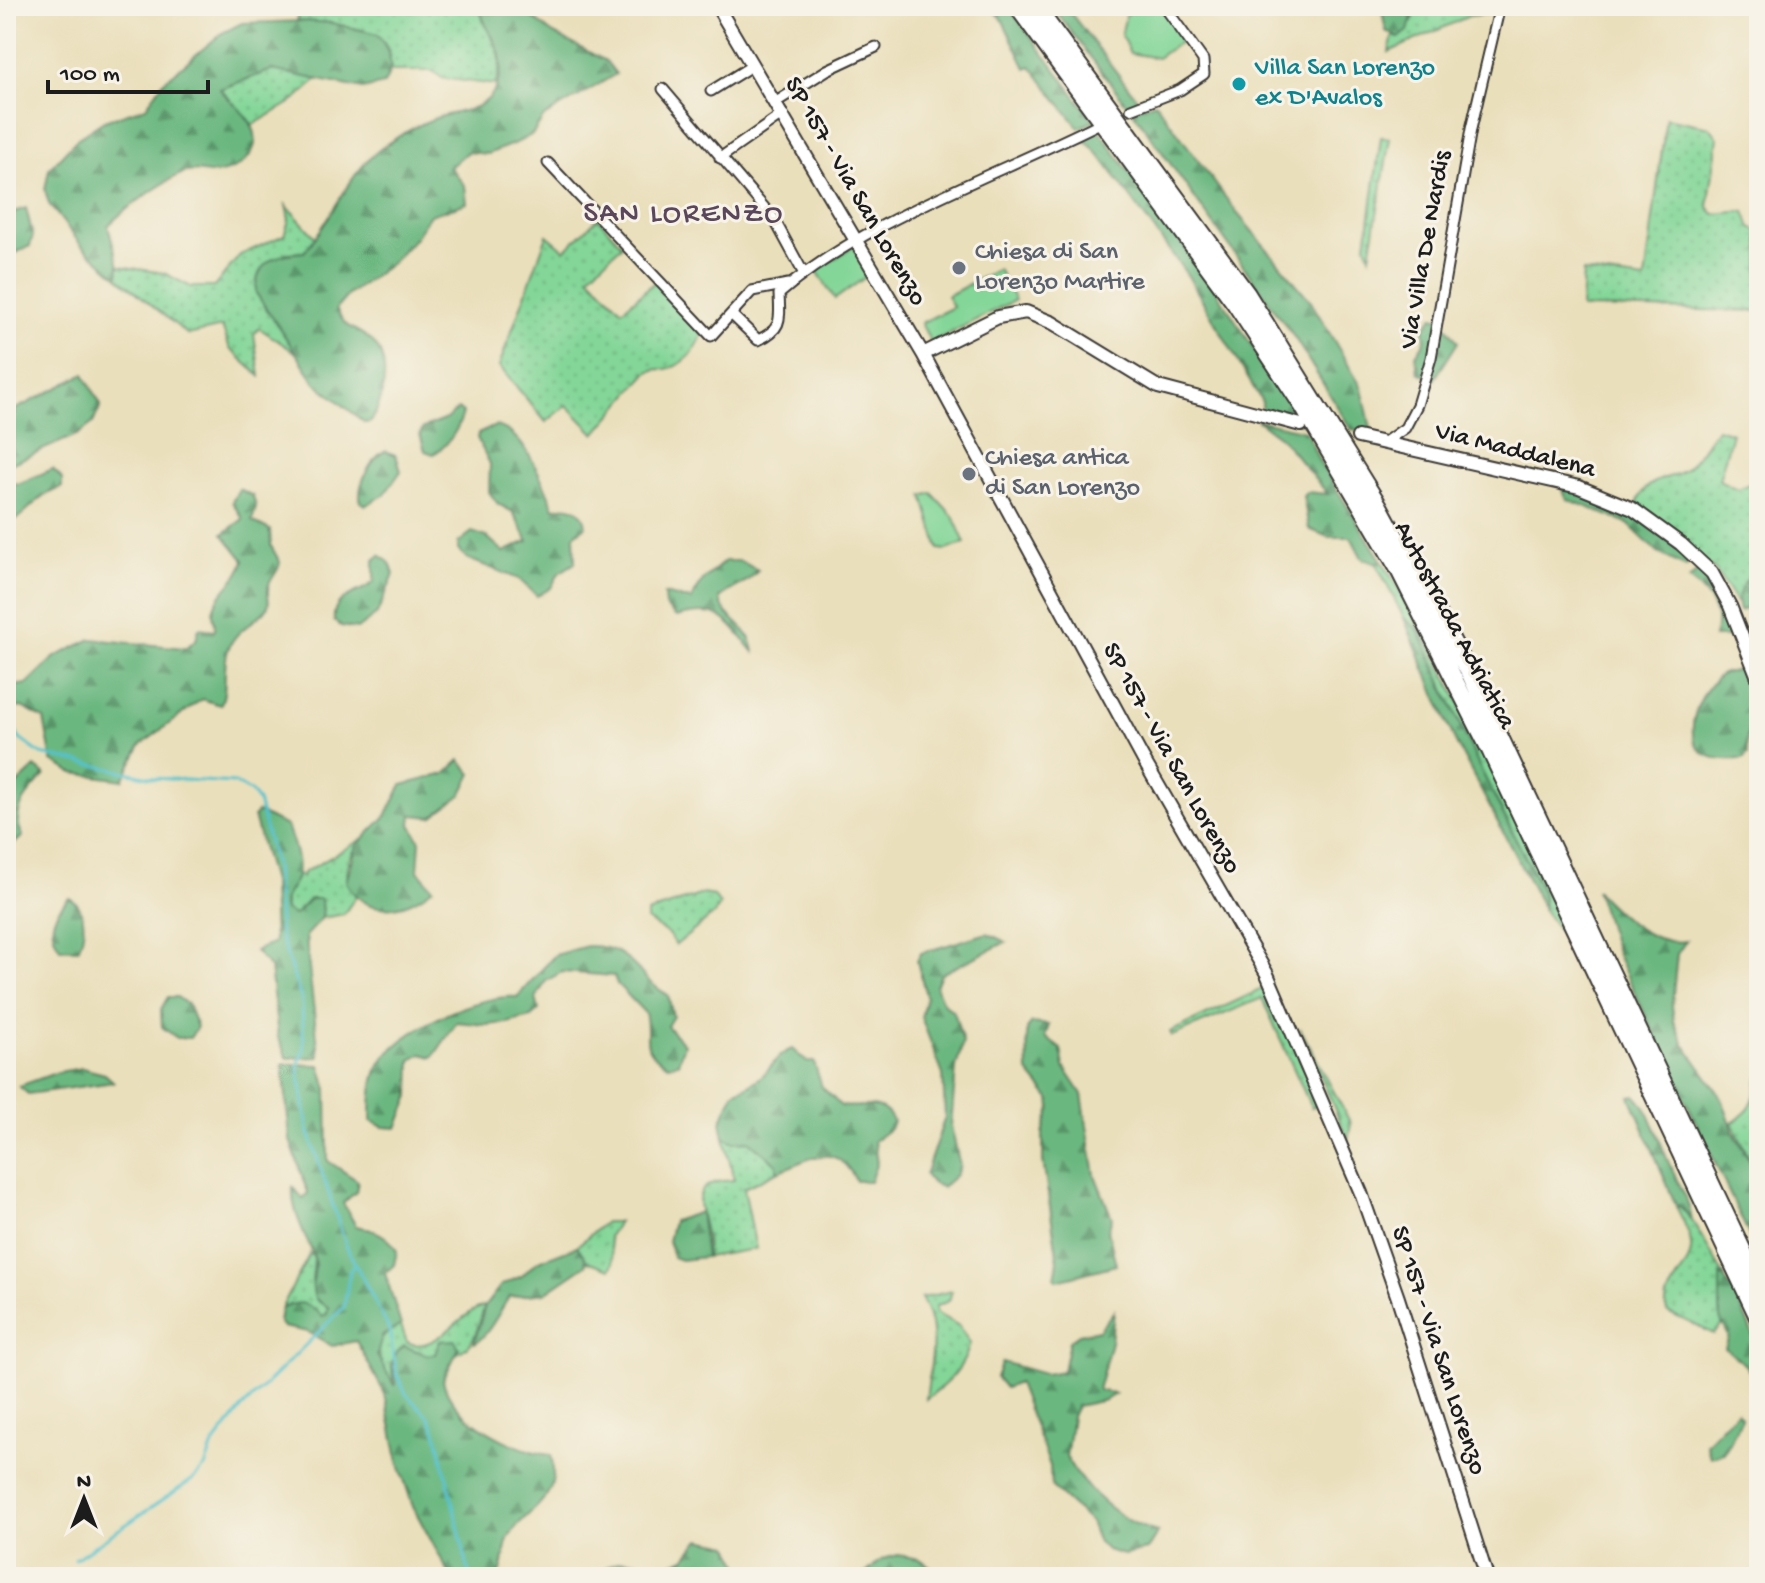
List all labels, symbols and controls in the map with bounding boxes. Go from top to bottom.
scale bar [48,44,208,94]
place label: Villa San Lorenzo ex D'Avalos [1254,54,1435,115]
text: 100 m [59,61,120,90]
street label: SP 157 - Via San Lorenzo [776,72,932,312]
marker: Villa San Lorenzo ex D'Avalos [1230,75,1248,93]
street label: Via Villa De Nardis [1394,147,1460,352]
district label: SAN LORENZO [584,198,784,233]
place label: Chiesa di San Lorenzo Martire [975,238,1145,299]
marker: Chiesa di San Lorenzo Martire [950,259,968,277]
street label: Via Maddalena [1431,417,1600,487]
place label: Chiesa antica di San Lorenzo [985,444,1140,505]
marker: Chiesa antica di San Lorenzo [960,465,978,483]
street label: Autostrada Adriatica [1385,517,1522,736]
street label: SP 157 - Via San Lorenzo [1094,638,1246,880]
street label: SP 157 - Via San Lorenzo [1382,1223,1492,1479]
north arrow [44,1459,124,1539]
text: N [77,1470,91,1496]

